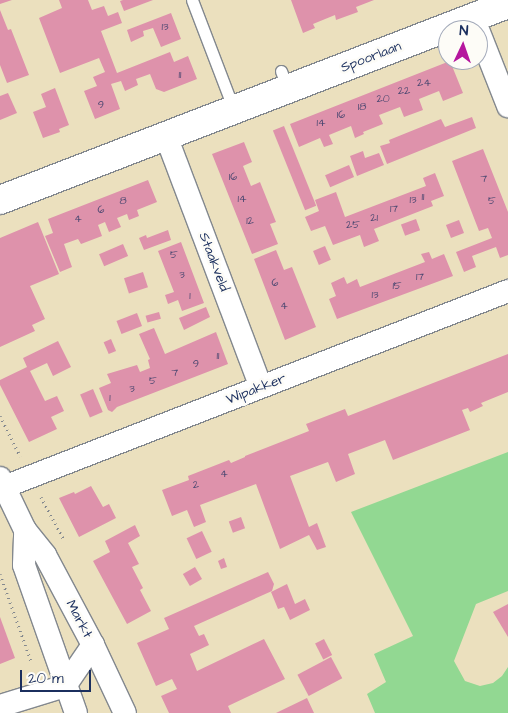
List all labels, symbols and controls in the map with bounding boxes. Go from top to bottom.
house number: 13 [161,20,169,34]
north arrow [438,20,488,70]
text: N [459,21,469,41]
street label: Spoorlaan [338,38,404,76]
house number: 11 [179,68,181,82]
house number: 24 [417,76,431,90]
house number: 22 [398,84,410,98]
house number: 20 [376,92,390,106]
house number: 9 [98,98,104,112]
house number: 18 [358,100,366,114]
house number: 16 [337,108,345,122]
house number: 14 [317,116,325,130]
house number: 16 [229,170,237,184]
house number: 7 [481,172,487,186]
house number: 11 [422,190,424,204]
house number: 14 [238,192,246,206]
house number: 13 [409,193,417,207]
house number: 8 [119,194,127,208]
house number: 5 [488,194,496,208]
house number: 17 [390,202,398,216]
house number: 6 [98,203,104,217]
house number: 21 [370,211,378,225]
house number: 4 [74,212,82,226]
house number: 12 [246,214,254,228]
house number: 25 [346,218,360,232]
street label: Staakveld [195,230,233,294]
house number: 5 [170,248,178,262]
house number: 3 [179,268,185,282]
house number: 17 [416,270,424,284]
house number: 6 [272,276,278,290]
house number: 15 [392,279,402,293]
house number: 13 [371,288,379,302]
house number: 1 [189,289,191,303]
house number: 4 [280,299,288,313]
house number: 11 [217,349,219,363]
house number: 9 [193,357,199,371]
house number: 7 [172,366,178,380]
street label: Wipakker [224,370,288,408]
house number: 5 [149,374,157,388]
house number: 3 [129,382,135,396]
house number: 1 [109,391,111,405]
house number: 4 [220,467,228,481]
house number: 2 [193,478,199,492]
street label: Markt [62,597,96,641]
scale bar [22,660,94,692]
text: 20 m [28,668,64,689]

